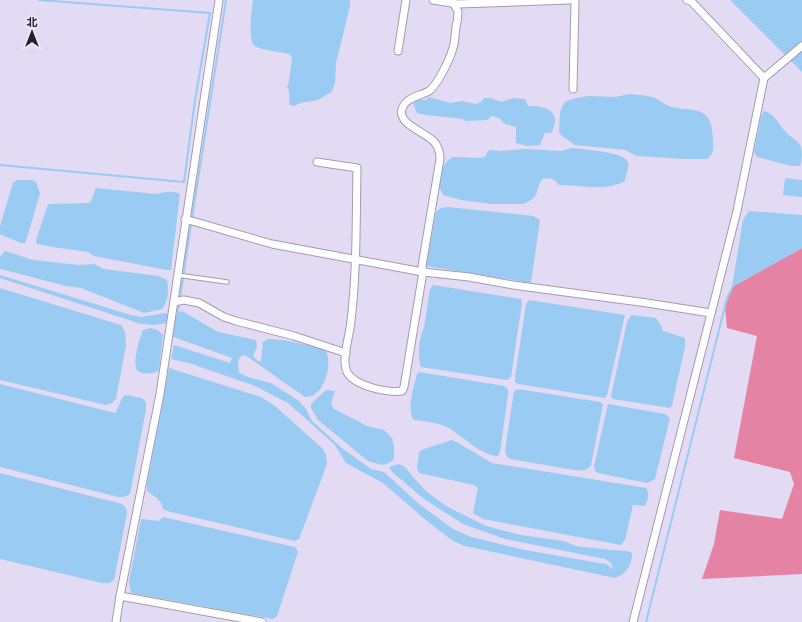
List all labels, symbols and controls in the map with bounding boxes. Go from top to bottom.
north arrow [12,12,52,52]
text: 北 [27,14,38,30]

